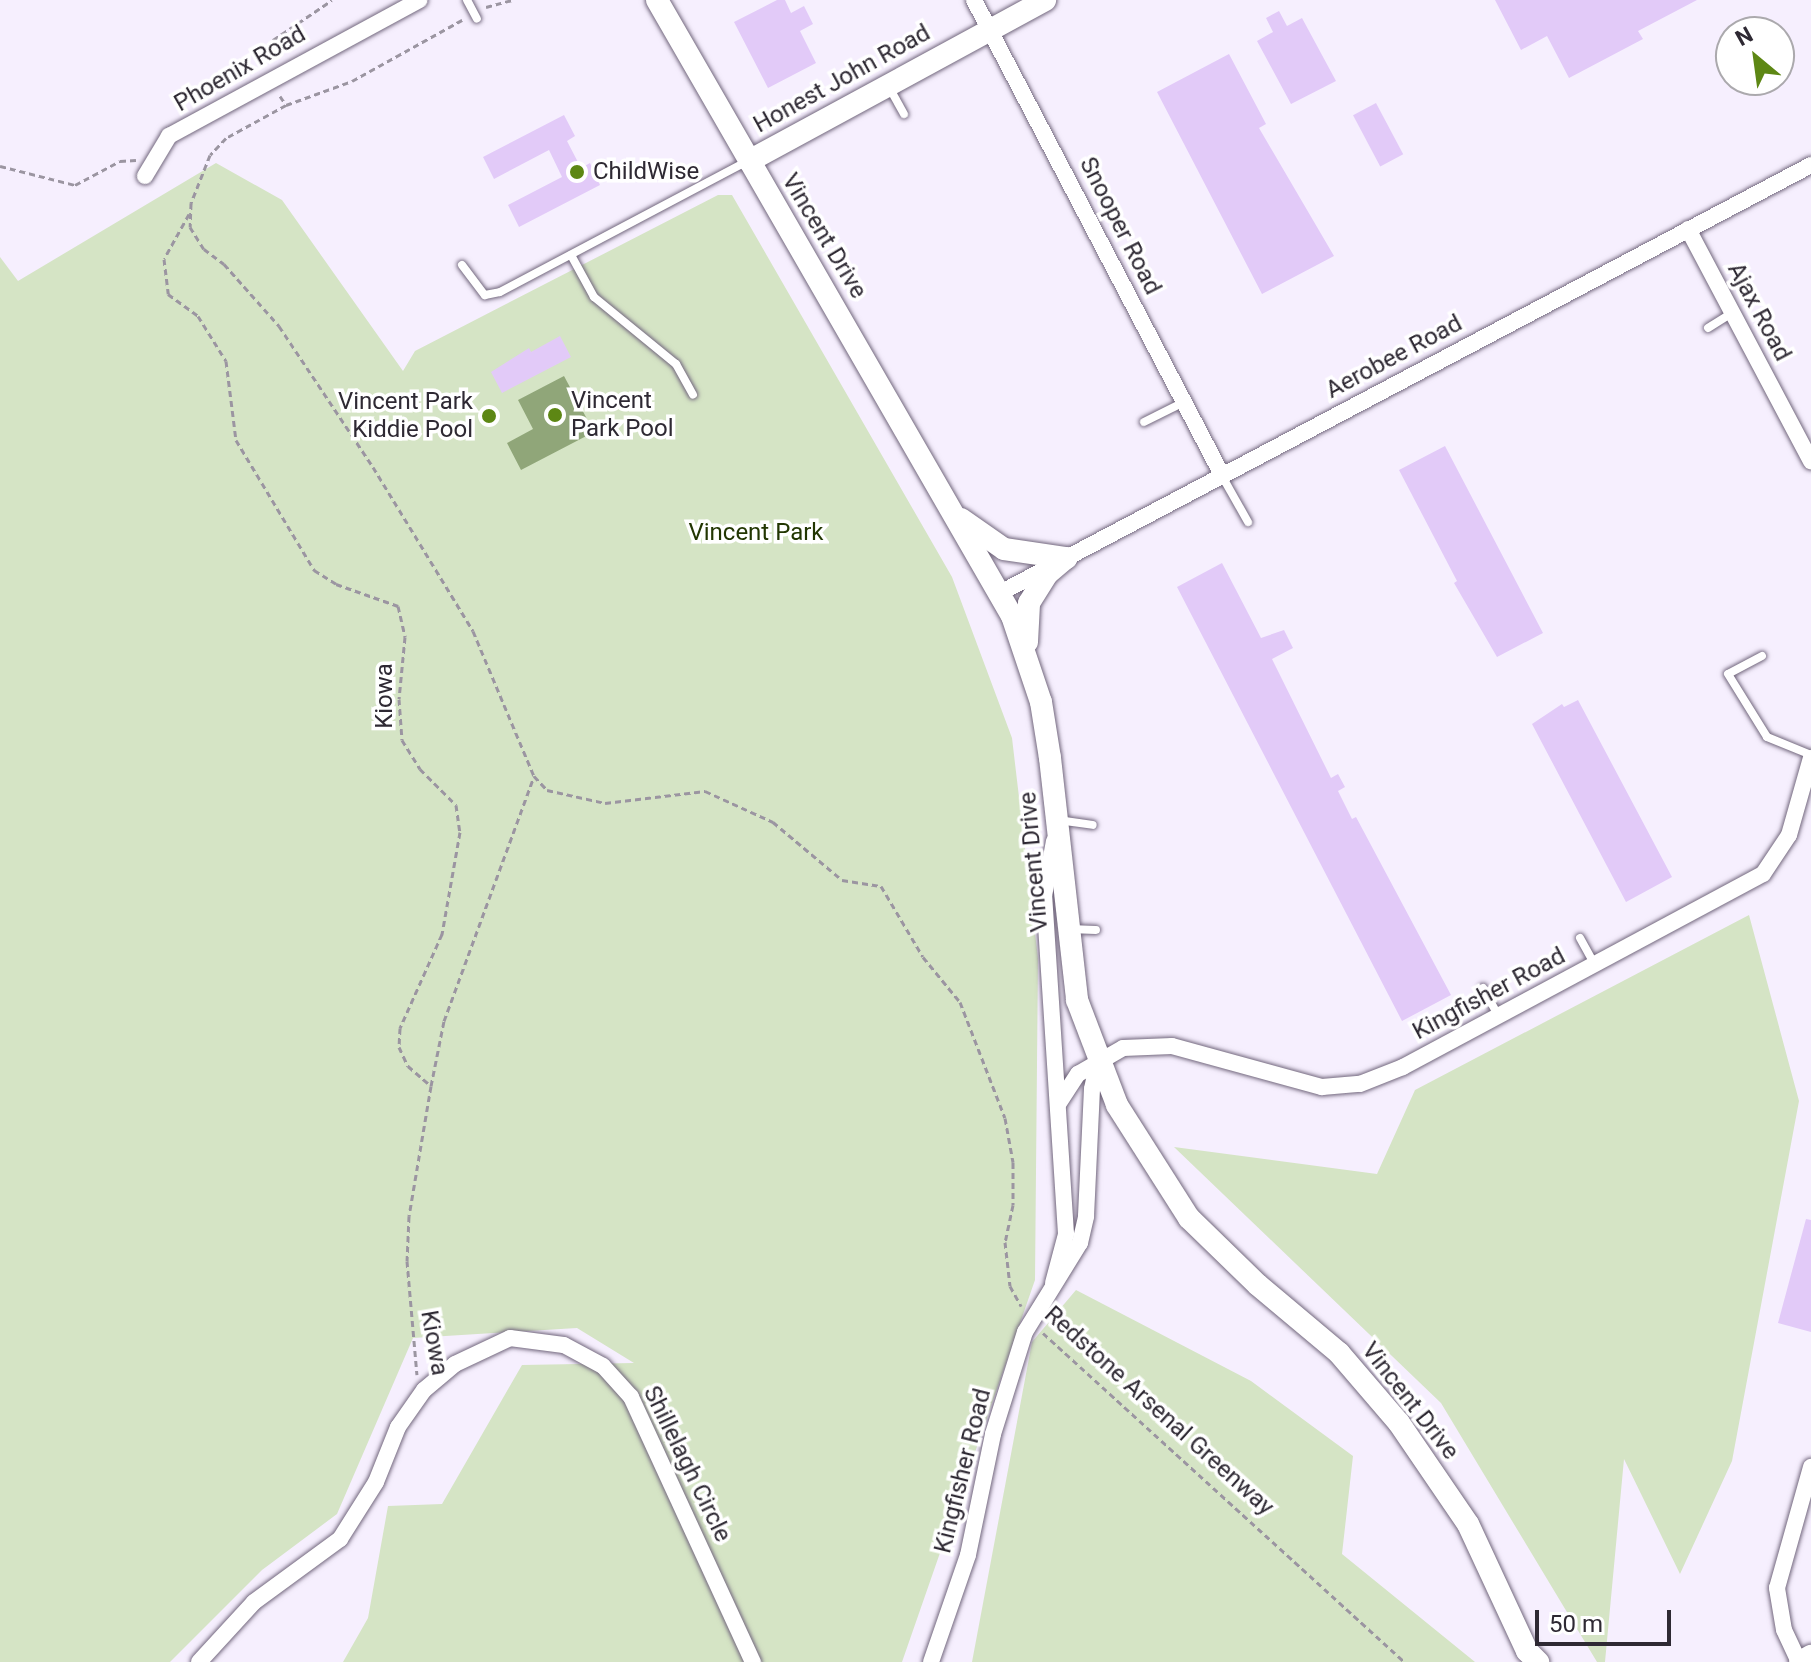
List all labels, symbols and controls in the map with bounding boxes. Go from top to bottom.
north arrow [1715,16,1795,96]
street label: Honest John Road [749,19,935,139]
street label: Phoenix Road [169,20,311,118]
text: N [1731,22,1757,51]
street label: Snooper Road [1073,153,1167,299]
place label: ChildWise [593,158,699,186]
marker: ChildWise [568,163,586,181]
street label: Vincent Drive [775,168,873,304]
street label: Ajax Road [1721,258,1797,366]
street label: Aerobee Road [1321,309,1467,405]
place label: Vincent Park Pool [571,387,674,443]
place label: Vincent Park Kiddie Pool [338,388,473,444]
marker: Vincent Park Pool [546,406,564,424]
marker: Vincent Park Kiddie Pool [480,407,498,425]
park label: Vincent Park [688,519,824,547]
street label: Kiowa [371,663,399,729]
street label: Vincent Drive [1014,791,1054,933]
street label: Kingfisher Road [1408,942,1570,1046]
street label: Redstone Arsenal Greenway [1038,1300,1280,1522]
street label: Kiowa [414,1308,454,1378]
street label: Vincent Drive [1355,1337,1465,1465]
street label: Shillelagh Circle [637,1381,737,1547]
street label: Kingfisher Road [929,1386,997,1556]
scale bar [1539,1594,1675,1644]
text: 50 m [1549,1610,1603,1638]

